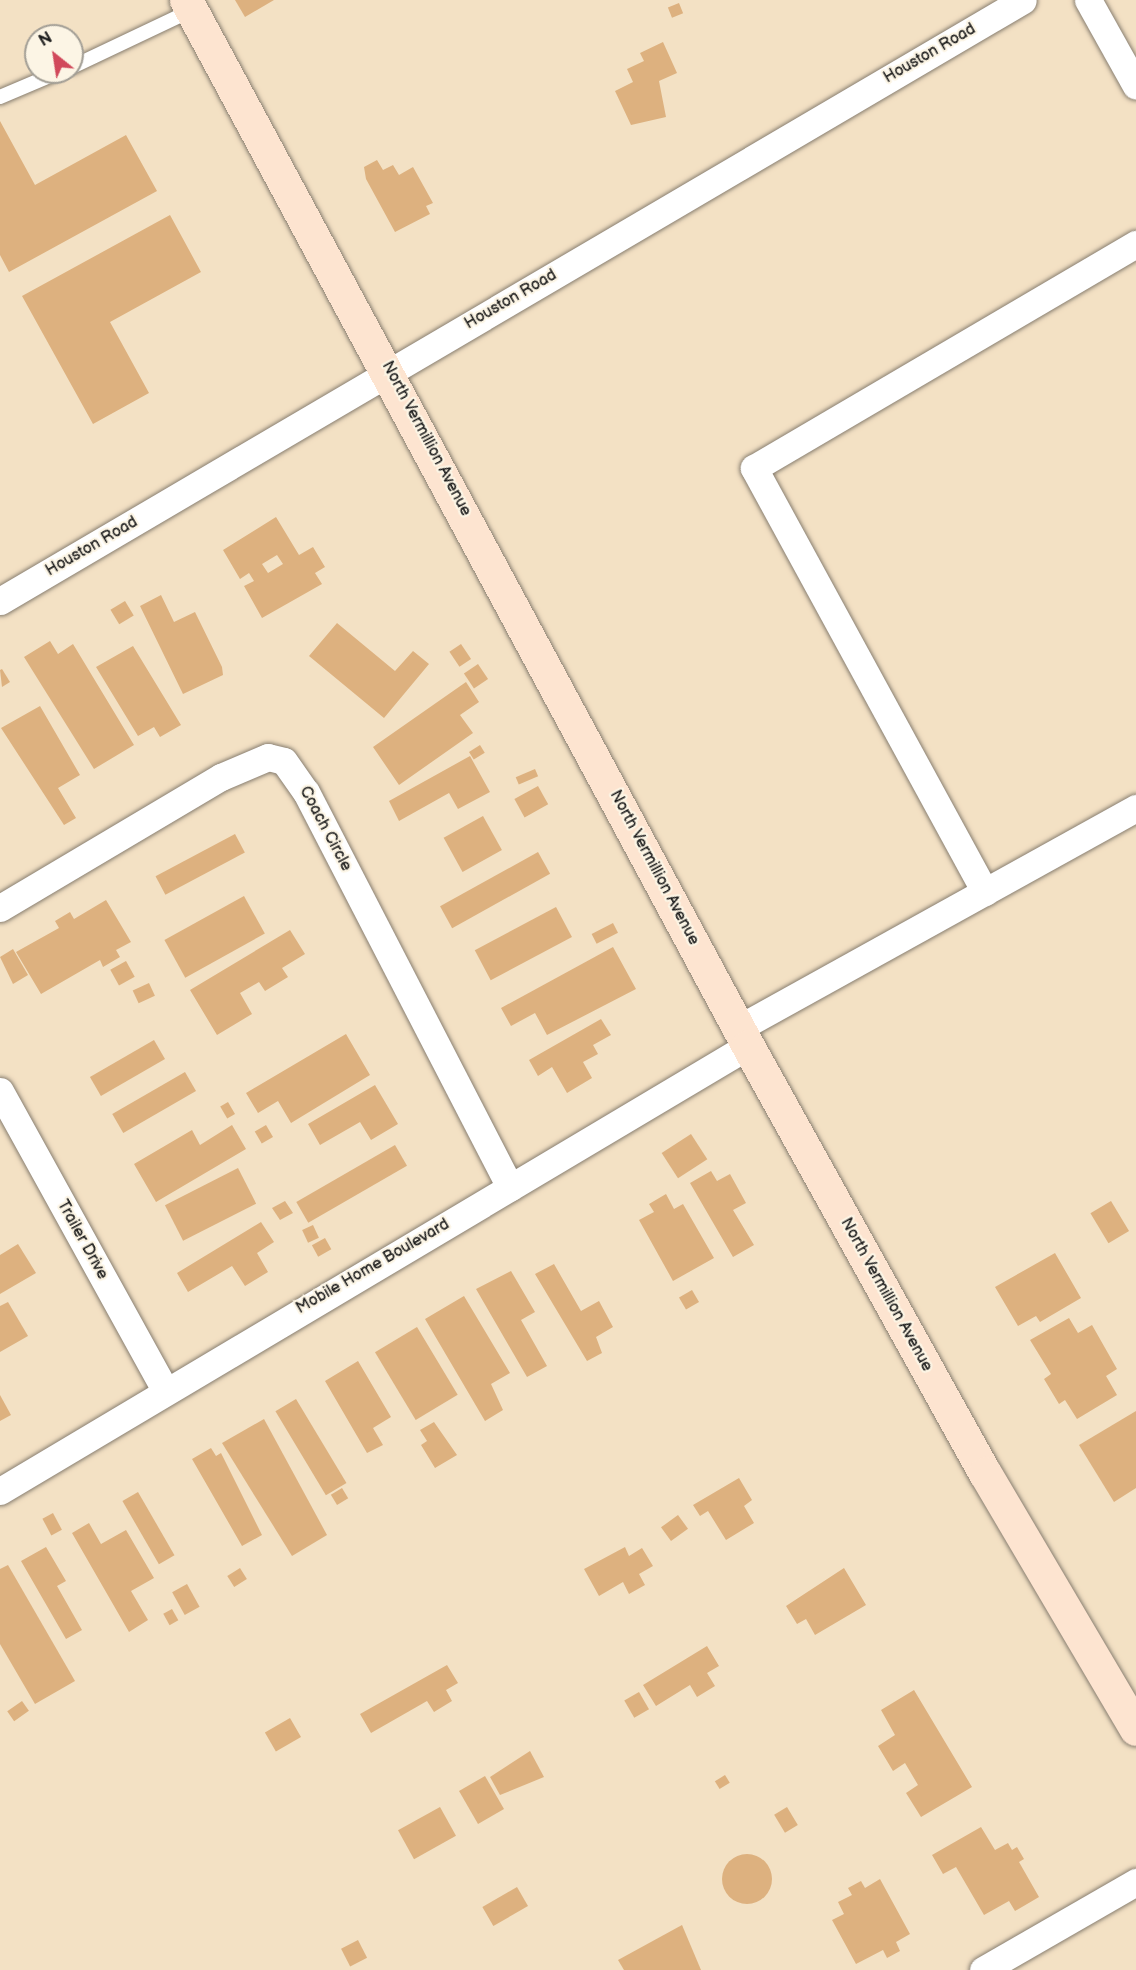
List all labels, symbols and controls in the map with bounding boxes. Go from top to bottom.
street label: Houston Road [881,20,979,88]
north arrow [24,24,84,84]
text: N [36,28,56,51]
street label: Houston Road [462,266,560,334]
street label: North Vermillion Avenue [377,358,475,520]
street label: Houston Road [43,513,141,581]
street label: Coach Circle [295,783,355,875]
street label: North Vermillion Avenue [605,787,703,949]
street label: Trailer Drive [52,1197,112,1283]
street label: Mobile Home Boulevard [293,1215,453,1319]
street label: North Vermillion Avenue [836,1215,936,1375]

